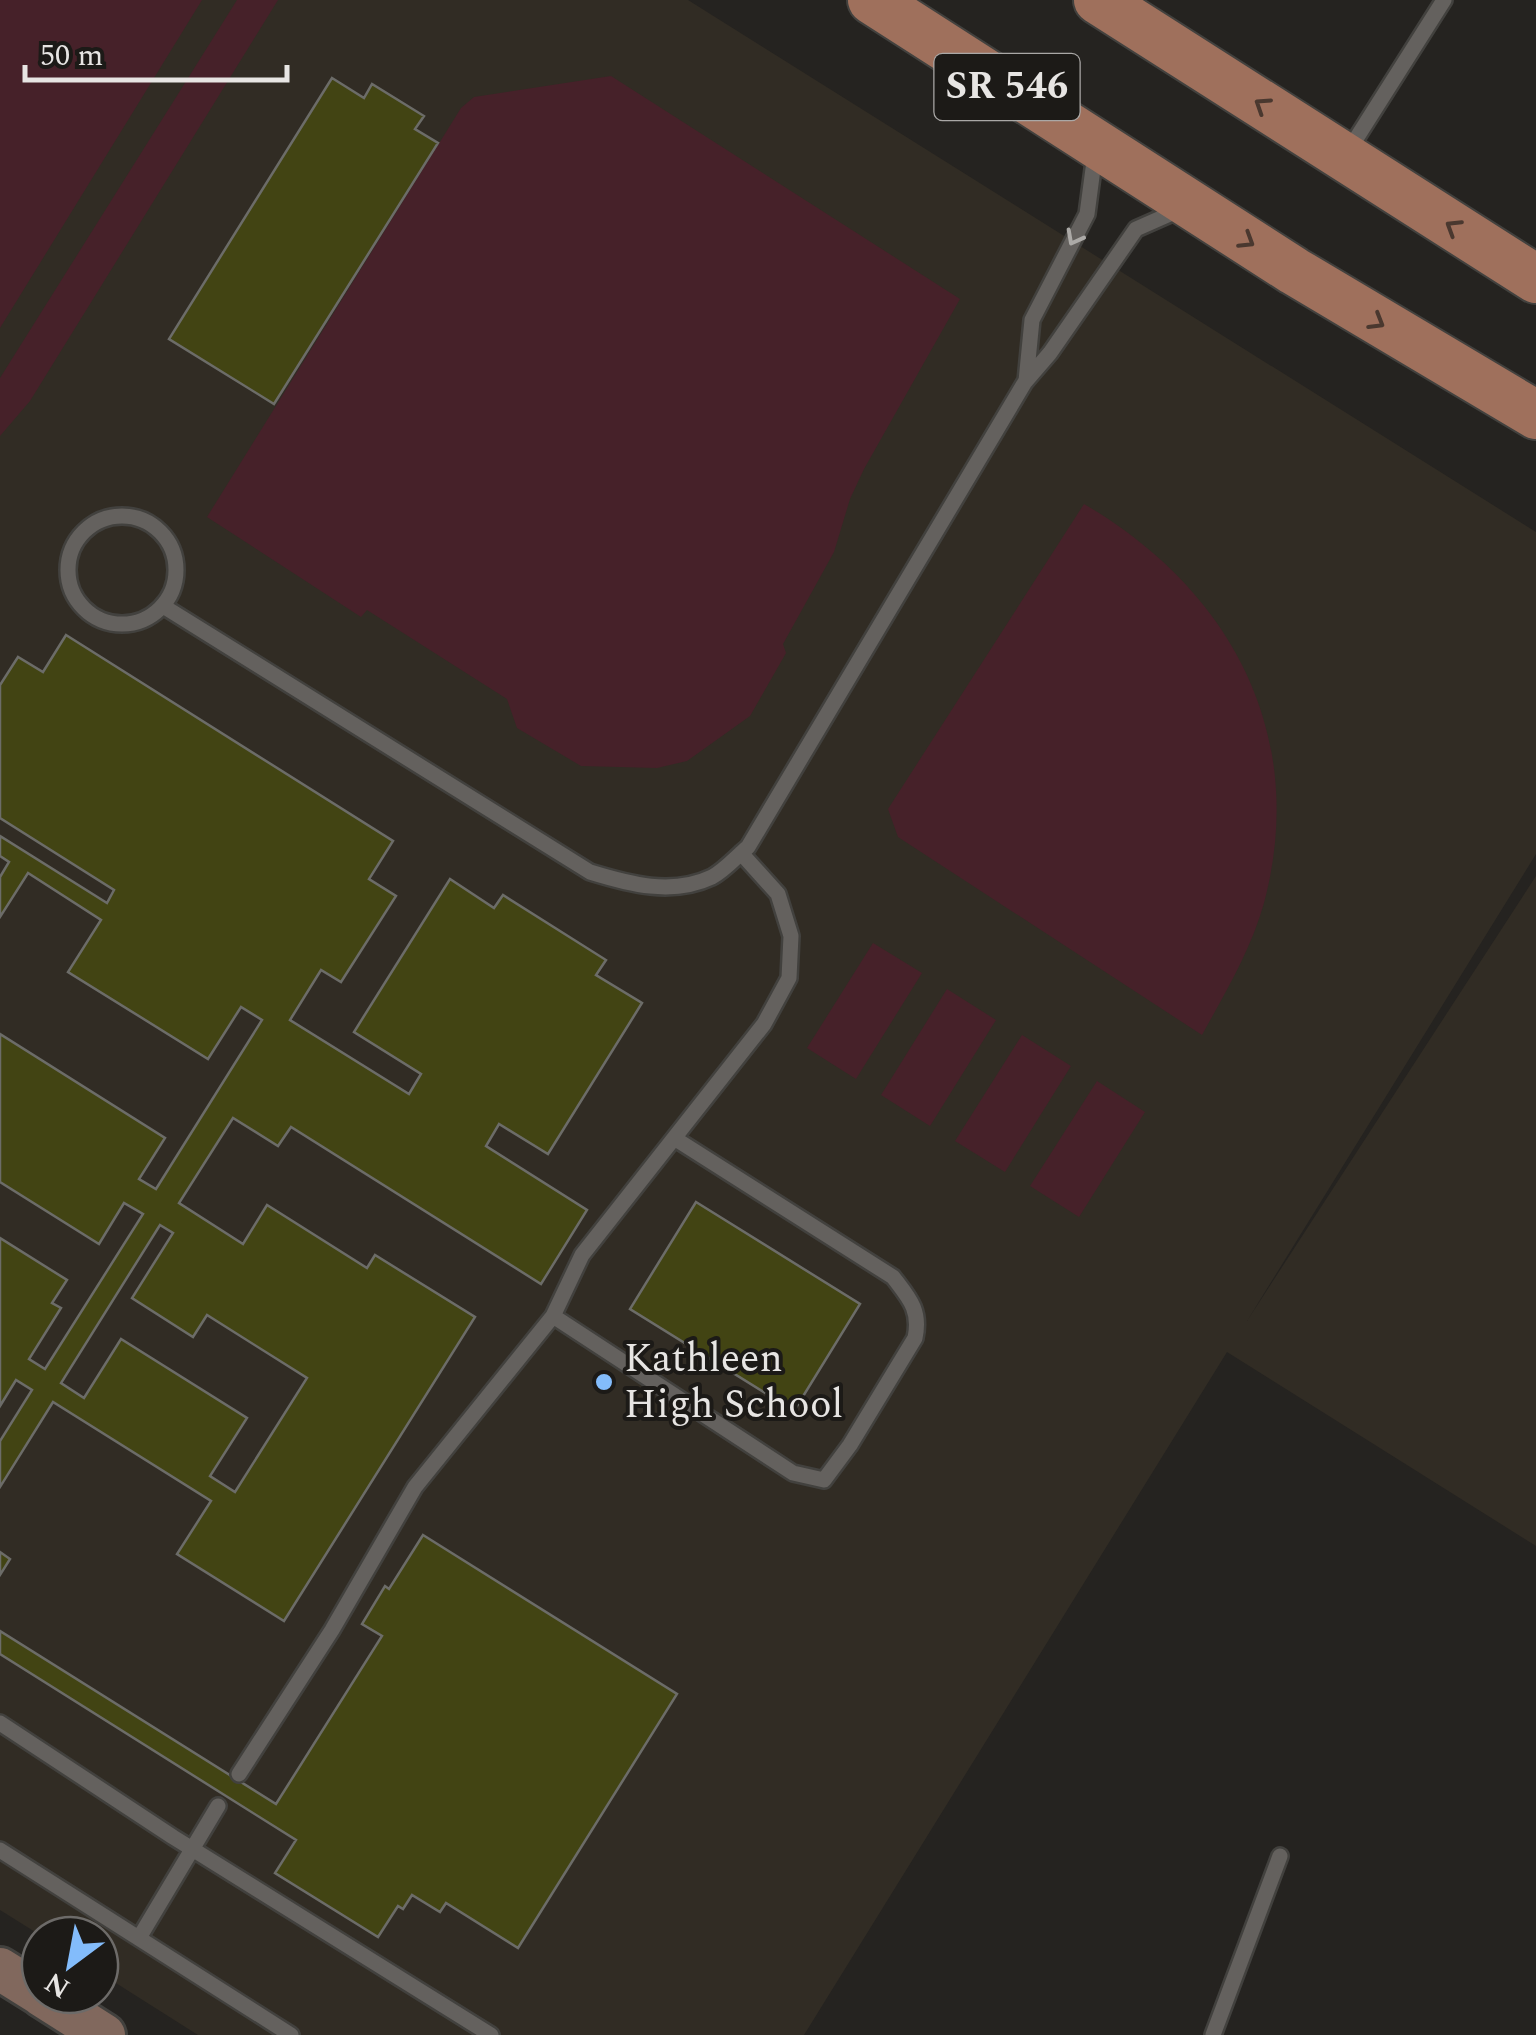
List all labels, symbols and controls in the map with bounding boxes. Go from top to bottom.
scale bar [25,20,288,82]
text: 50 m [40,33,103,79]
road number: SR 546 [934,54,1080,120]
one-way arrow [1255,98,1273,117]
one-way arrow [1446,220,1464,239]
one-way arrow [1067,228,1086,246]
one-way arrow [1237,229,1255,248]
one-way arrow [1366,309,1384,328]
place label: Kathleen High School [624,1329,843,1436]
marker: Kathleen High School [593,1371,615,1393]
north arrow [20,1915,120,2015]
text: N [36,1961,79,2009]

